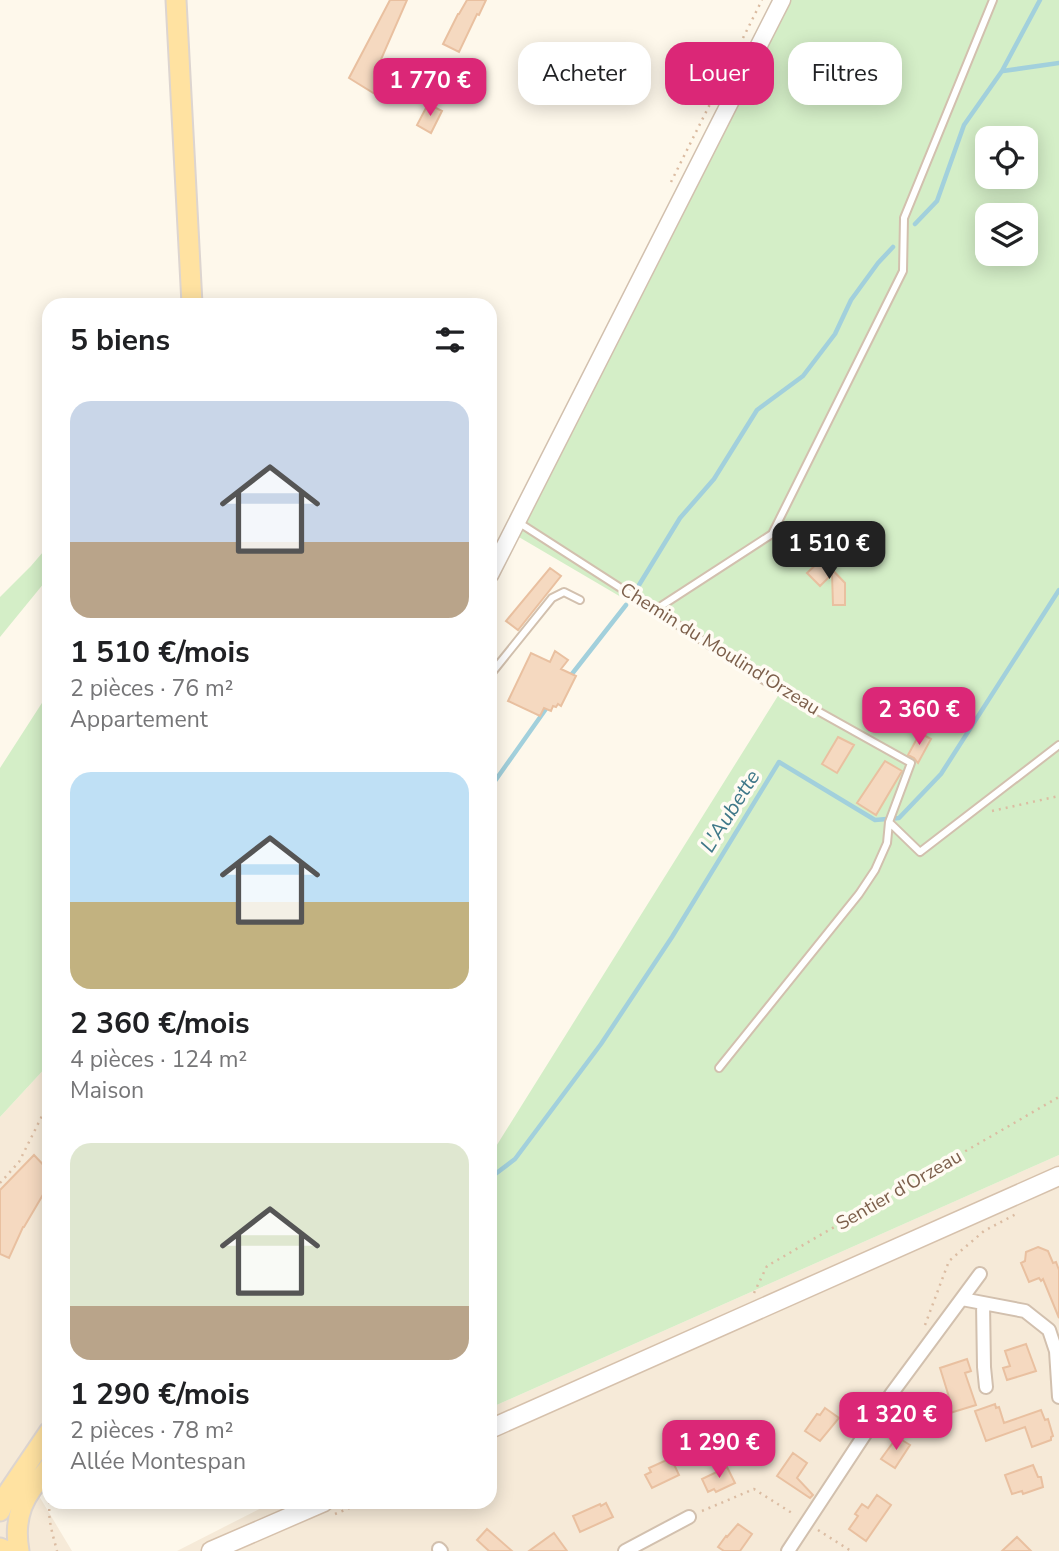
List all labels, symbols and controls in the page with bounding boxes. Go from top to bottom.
chip: Acheter [518,42,651,105]
chip: Louer [665,42,774,105]
chip: Filtres [788,42,902,105]
pin: 1 770 € [365,58,495,118]
text: 1 770 € [389,65,471,96]
map controls [975,126,1038,266]
button: locate [975,126,1038,189]
button: layers [975,203,1038,266]
text: 5 biens [70,320,170,361]
icon: filters [431,321,469,359]
icon: home [207,446,333,572]
pin: 1 510 € [764,522,894,581]
text: 1 510 € [788,528,870,559]
street label: Chemin du Moulind'Orzeau [615,577,825,721]
text: 1 510 €/mois [70,632,250,673]
text: 2 pièces · 76 m² [70,673,233,704]
pin: 2 360 € [854,688,984,747]
text: 2 360 € [878,694,960,725]
text: Appartement [70,704,208,735]
water label: L'Aubette [694,765,766,857]
icon: home [207,817,333,943]
text: 2 360 €/mois [70,1003,250,1044]
text: 4 pièces · 124 m² [70,1044,247,1075]
text: Maison [70,1075,144,1106]
street label: Sentier d'Orzeau [831,1143,967,1237]
icon: home [207,1188,333,1314]
text: 1 290 €/mois [70,1374,250,1415]
pin: 1 320 € [831,1392,961,1452]
text: 1 320 € [855,1399,937,1430]
text: 2 pièces · 78 m² [70,1415,233,1446]
pin: 1 290 € [654,1420,784,1480]
text: 1 290 € [678,1427,760,1458]
text: Allée Montespan [70,1446,246,1477]

